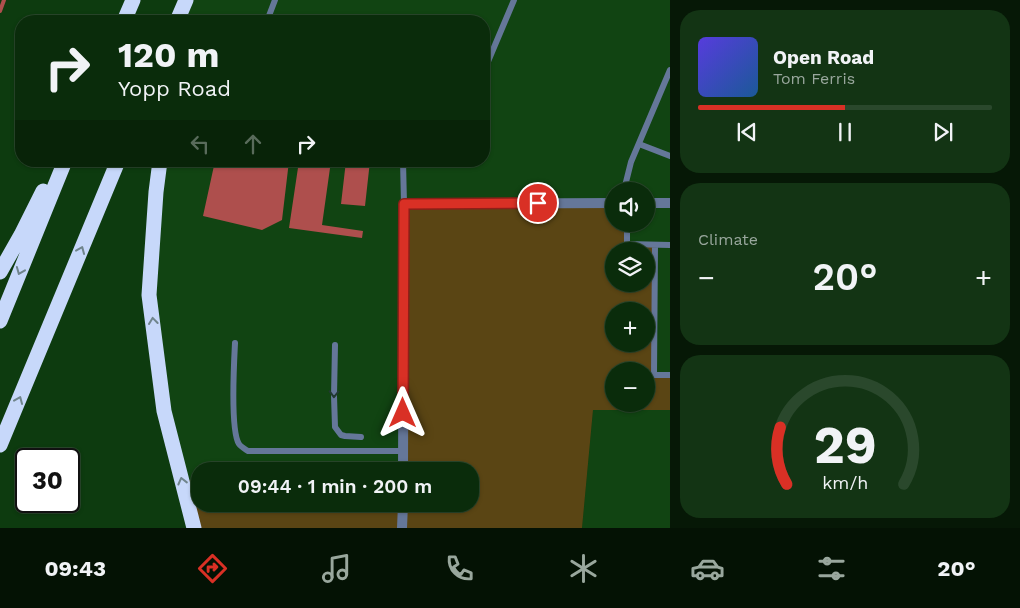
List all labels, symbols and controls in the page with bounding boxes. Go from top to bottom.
text: 120 m [118,34,219,76]
icon: right [35,35,100,100]
text: Open Road [773,46,874,69]
text: Tom Ferris [773,69,855,88]
text: Yopp Road [118,76,231,101]
icon: previous [733,118,761,146]
icon: pause [831,118,859,146]
icon: next [929,118,957,146]
icon: left [186,130,214,158]
icon: ahead [239,130,267,158]
icon: right [292,130,320,158]
pin [517,182,559,224]
map controls [605,182,655,412]
button: sound [605,182,655,232]
icon: arrive [524,189,552,217]
text: Climate [698,230,758,249]
button: layers [605,242,655,292]
one-way arrow [75,246,86,255]
text: 20° [813,255,877,299]
text: − [698,261,715,294]
text: + [975,261,992,294]
one-way arrow [16,266,27,275]
button: + [605,302,655,352]
one-way arrow [148,317,158,325]
button: − [605,362,655,412]
position arrow [376,386,428,438]
one-way arrow [329,390,339,398]
one-way arrow [12,396,23,405]
text: 29 [813,415,877,476]
speed limit sign: 30 [15,448,80,513]
text: km/h [822,472,868,493]
text: 09:44 · 1 min · 200 m [238,475,432,498]
one-way arrow [177,476,188,485]
icon: directions [195,551,230,586]
icon: music [319,551,354,586]
icon: phone [442,551,477,586]
icon: climate [566,551,601,586]
icon: car [690,551,725,586]
icon: filters [814,551,849,586]
text: 09:43 [44,556,106,581]
text: 20° [937,556,976,581]

